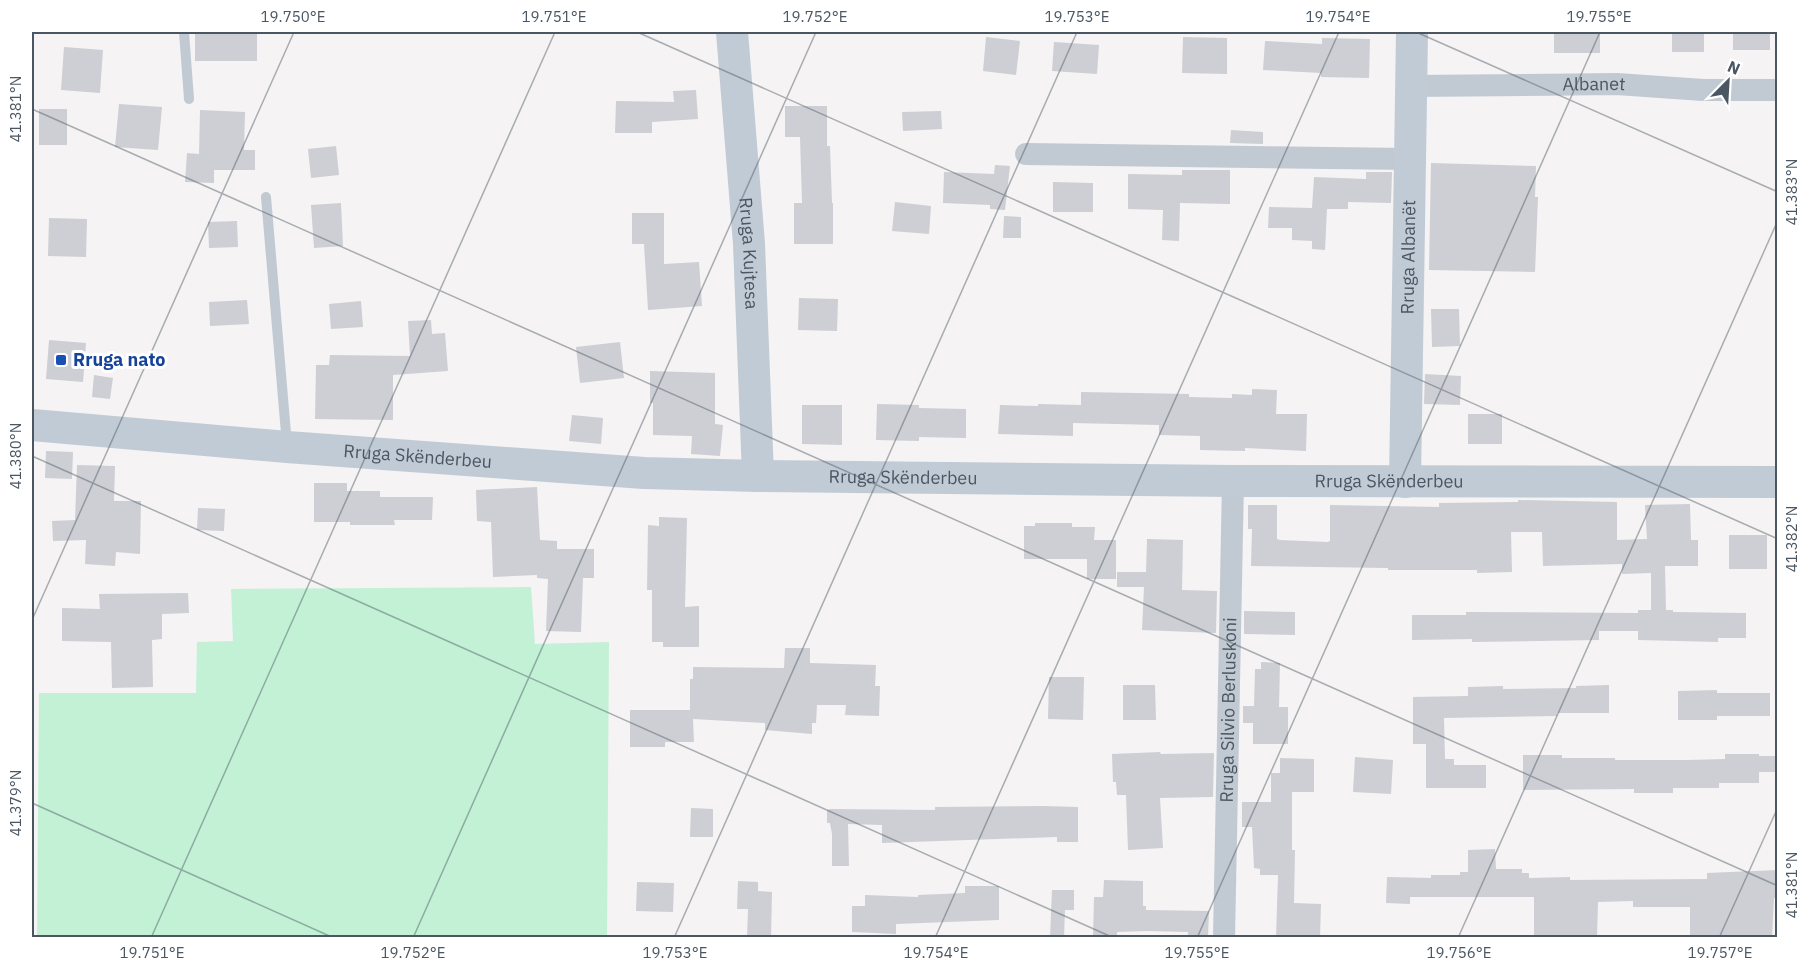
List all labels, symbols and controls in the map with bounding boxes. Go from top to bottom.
text: 19.750°E [261,7,325,26]
text: 19.751°E [522,7,586,26]
text: 19.752°E [783,7,847,26]
text: 19.753°E [1045,7,1109,26]
text: 19.754°E [1306,7,1370,26]
text: 19.755°E [1567,7,1631,26]
north arrow [1698,51,1758,111]
text: N [1725,56,1743,79]
street label: Albanet [1562,72,1626,96]
text: 41.381°N [6,76,25,142]
text: 41.383°N [1782,159,1801,225]
street label: Rruga Kujtesa [734,196,764,310]
street label: Rruga Albanët [1396,200,1420,315]
place label: Rruga nato [73,348,165,371]
marker: Rruga nato [54,353,68,367]
text: 41.380°N [6,423,25,489]
street label: Rruga Skënderbeu [343,439,493,473]
street label: Rruga Skënderbeu [828,465,978,489]
street label: Rruga Skënderbeu [1315,469,1464,492]
text: 41.382°N [1782,506,1801,572]
street label: Rruga Silvio Berluskoni [1215,617,1241,803]
text: 41.379°N [6,770,25,836]
text: 41.381°N [1782,852,1801,918]
text: 19.751°E [120,943,184,962]
text: 19.752°E [381,943,445,962]
text: 19.753°E [643,943,707,962]
text: 19.754°E [904,943,968,962]
text: 19.755°E [1165,943,1229,962]
text: 19.756°E [1427,943,1491,962]
text: 19.757°E [1688,943,1752,962]

